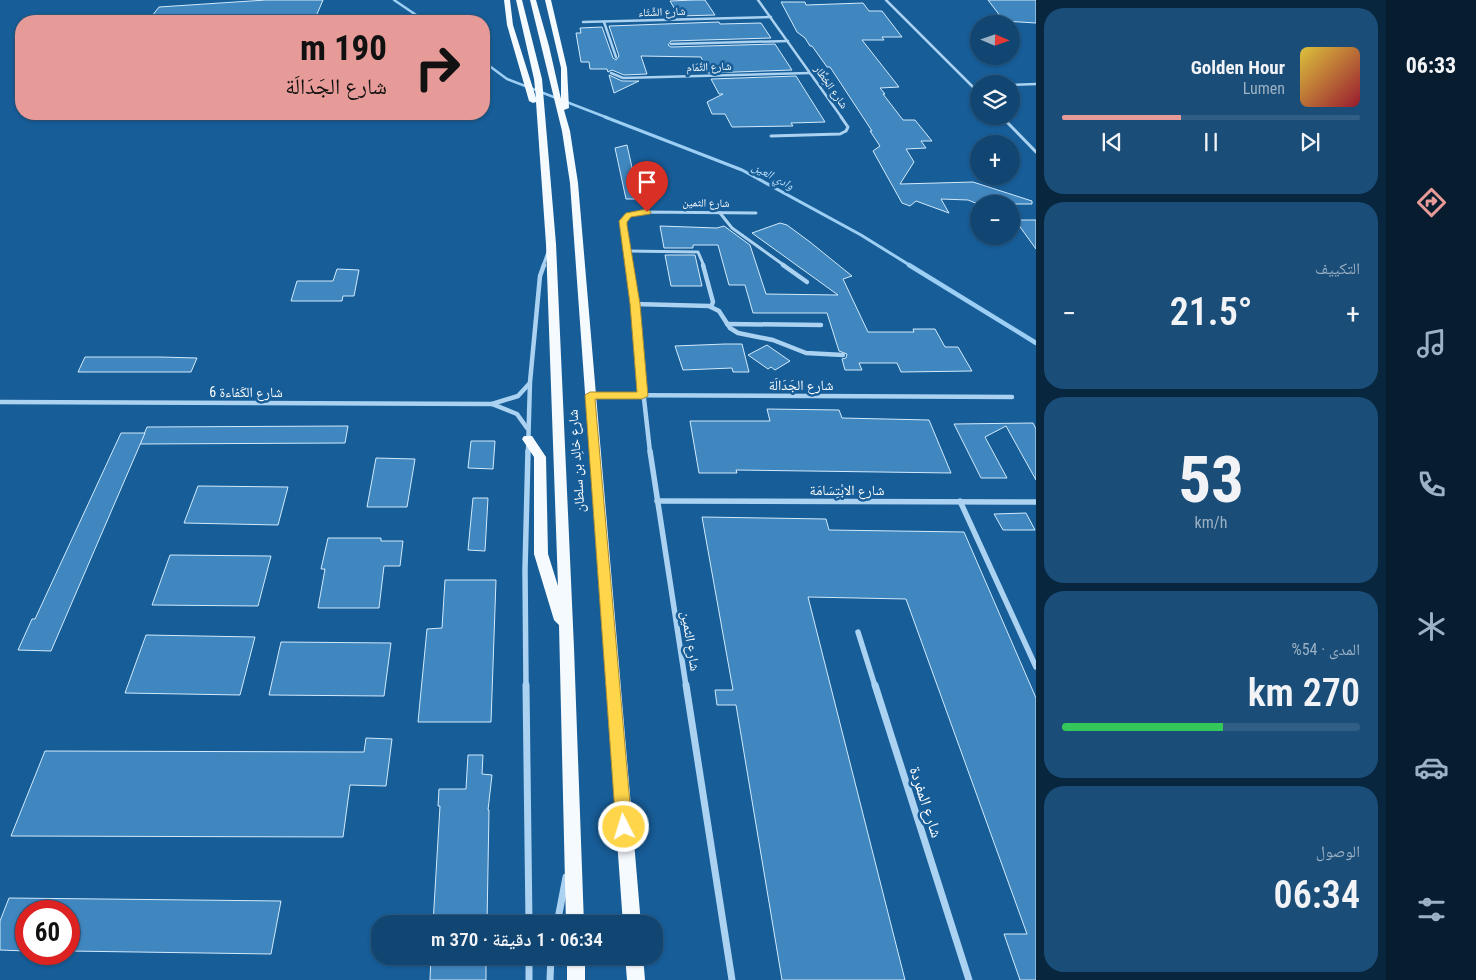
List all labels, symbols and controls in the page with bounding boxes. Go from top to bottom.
street label: شارع الشِّتَاء [638,5,686,19]
north arrow [970,15,1020,65]
map controls [970,15,1020,245]
text: 190 m [300,28,387,69]
icon: right [405,35,470,100]
text: 06:33 [1406,53,1456,78]
text: Golden Hour [1191,56,1285,79]
street label: شارع التَّمَام [686,60,732,74]
street label: شارع الخِطَّار [811,62,851,111]
text: شارع الجَدَالَة [285,74,387,99]
button: layers [970,75,1020,125]
text: Lumen [1243,79,1285,98]
icon: previous [1098,128,1126,156]
icon: pause [1197,128,1225,156]
icon: next [1296,128,1324,156]
button: + [970,135,1020,185]
water label: وادي العين [748,159,797,196]
pin [626,161,668,212]
icon: arrive [633,168,661,196]
icon: directions [1414,185,1449,220]
button: − [970,195,1020,245]
street label: شارع الثمين [682,196,730,210]
text: التكييف [1315,259,1360,278]
text: 21.5° [1170,290,1252,334]
text: − [1062,297,1076,330]
text: + [1346,297,1360,330]
icon: music [1414,326,1449,361]
street label: شارع الجَدَالَة [769,377,833,395]
street label: شارع الكَفاءة 6 [209,384,283,402]
street label: شارع خالِد بن سلطان [564,409,590,513]
text: 53 [1178,442,1244,518]
icon: phone [1414,467,1449,502]
street label: شارع الابْتِسَامَة [810,482,884,500]
text: km/h [1195,513,1227,532]
icon: climate [1414,609,1449,644]
street label: شارع الثمين [676,610,704,672]
text: المدى · 54% [1292,640,1360,659]
text: 270 km [1248,671,1360,715]
icon: car [1414,750,1449,785]
street label: شارع المفردة [905,764,946,840]
position arrow [597,800,649,852]
text: الوصول [1316,842,1360,861]
text: 06:34 [1274,873,1360,917]
icon: filters [1414,892,1449,927]
speed limit sign: 60 [15,900,80,965]
text: 06:34 · 1 دقيقة · 370 m [431,928,603,951]

